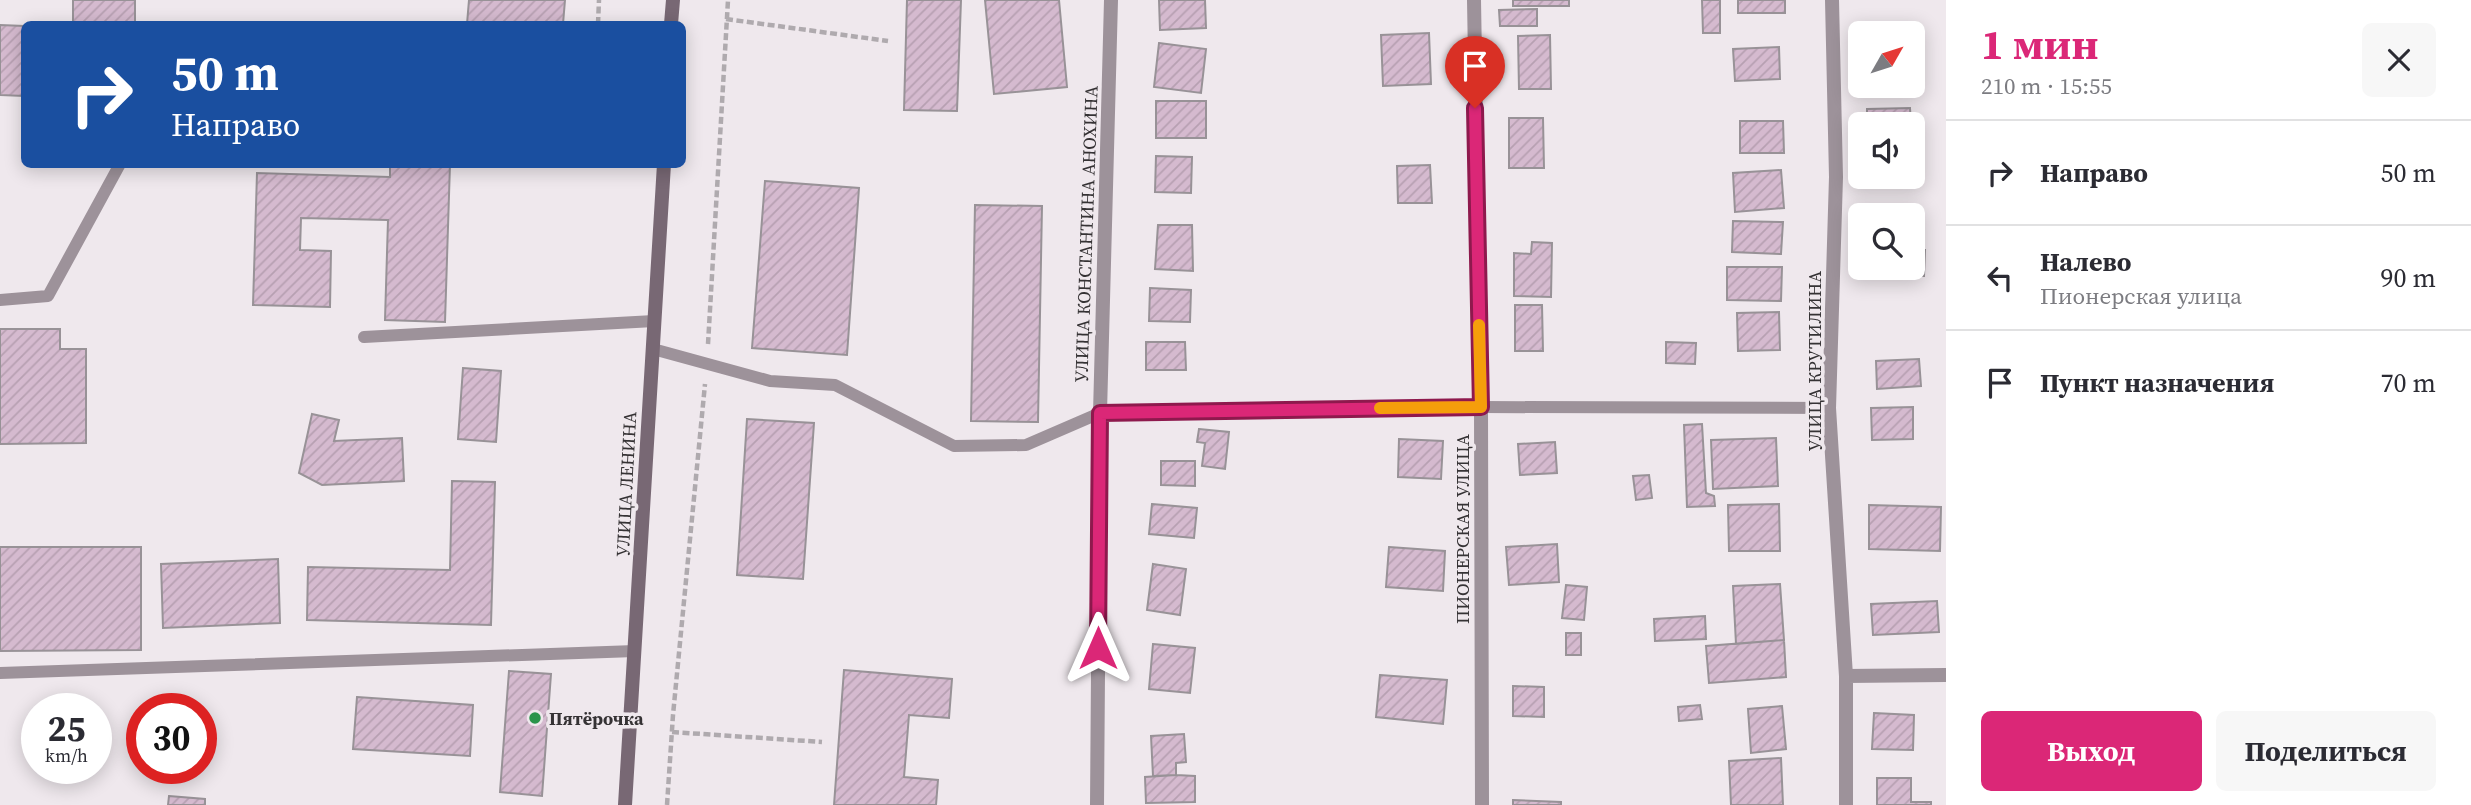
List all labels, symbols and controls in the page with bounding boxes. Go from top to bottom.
text: 1 мин [1981,15,2098,73]
north arrow [1848,21,1925,98]
map controls [1848,21,1925,280]
button: close [2362,23,2436,97]
pin [1445,36,1505,108]
text: 50 m [171,39,279,106]
icon: arrive [1456,47,1494,85]
icon: right [56,49,147,140]
text: 210 m · 15:55 [1981,70,2112,102]
street label: УЛИЦА КОНСТАНТИНА АНОХИНА [1068,85,1104,383]
text: Направо [171,103,300,147]
button: sound [1848,112,1925,189]
icon: right [1981,154,2019,192]
text: Направо [2040,155,2148,191]
text: 50 m [2381,155,2436,191]
button: search [1848,203,1925,280]
text: Налево [2040,244,2131,280]
icon: left [1981,259,2019,297]
text: 90 m [2381,260,2436,296]
street label: УЛИЦА КРУТИЛИНА [1802,271,1827,451]
text: Пионерская улица [2040,280,2242,312]
icon: arrive [1981,364,2019,402]
text: Пункт назначения [2040,365,2274,401]
text: 70 m [2381,365,2436,401]
street label: УЛИЦА ЛЕНИНА [610,411,642,557]
street label: ПИОНЕРСКАЯ УЛИЦА [1450,434,1475,624]
position arrow [1061,611,1135,685]
speed limit sign: 30 [126,693,217,784]
text: 25 [48,705,85,753]
place label: Пятёрочка [549,706,644,731]
marker: Пятёрочка [527,710,543,726]
button: Выход [1981,711,2202,791]
button: Поделиться [2216,711,2436,791]
text: km/h [45,743,88,768]

